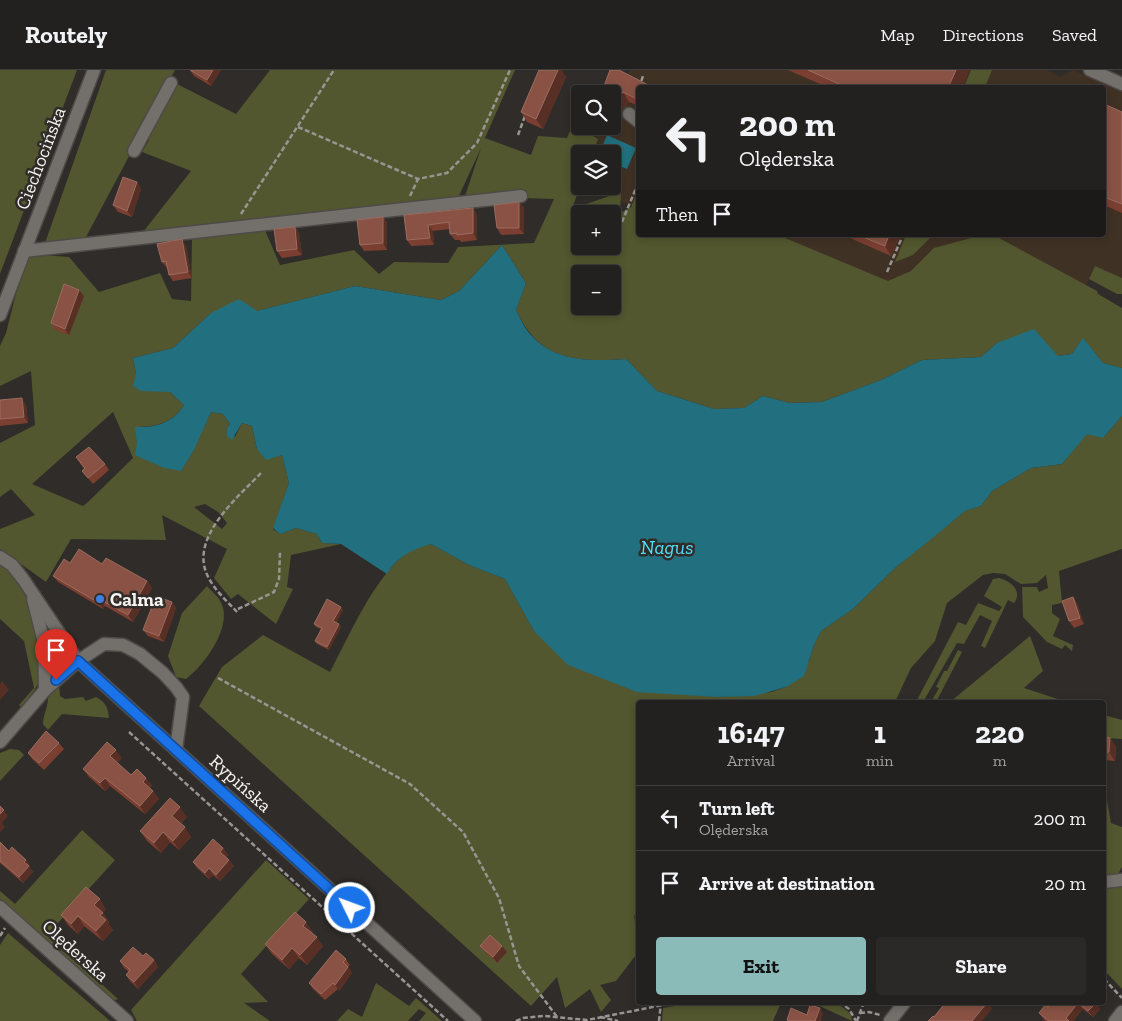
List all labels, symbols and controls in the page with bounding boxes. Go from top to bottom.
text: Routely [25,20,107,49]
text: Map [880,24,915,46]
text: Directions [943,24,1024,46]
text: Saved [1052,24,1097,46]
map controls [571,85,621,315]
button: search [571,85,621,135]
text: 200 m [739,103,835,145]
street label: Ciechocińska [10,104,71,213]
icon: left [656,105,721,170]
button: layers [571,145,621,195]
text: Olęderska [739,145,834,172]
icon: arrive [708,200,736,228]
text: Then [656,203,698,226]
button: + [571,205,621,255]
button: − [571,265,621,315]
water label: Nagus [640,535,694,559]
place label: Calma [110,588,164,611]
marker: Calma [94,593,106,605]
pin [35,629,77,680]
icon: arrive [42,636,70,664]
text: 16:47 [718,715,785,751]
text: 1 [874,715,886,751]
text: 220 [975,715,1024,751]
street label: Rypińska [205,750,276,817]
text: Arrival [727,751,775,770]
text: min [866,751,893,770]
text: m [993,751,1007,770]
text: Turn left [699,797,774,820]
icon: left [656,804,684,832]
text: 200 m [1034,807,1086,830]
text: Olęderska [699,820,768,839]
icon: arrive [656,869,684,897]
text: Arrive at destination [699,872,875,895]
text: 20 m [1045,872,1086,895]
position arrow [323,881,375,933]
street label: Olęderska [37,914,114,986]
button: Exit [656,937,866,995]
button: Share [876,937,1086,995]

